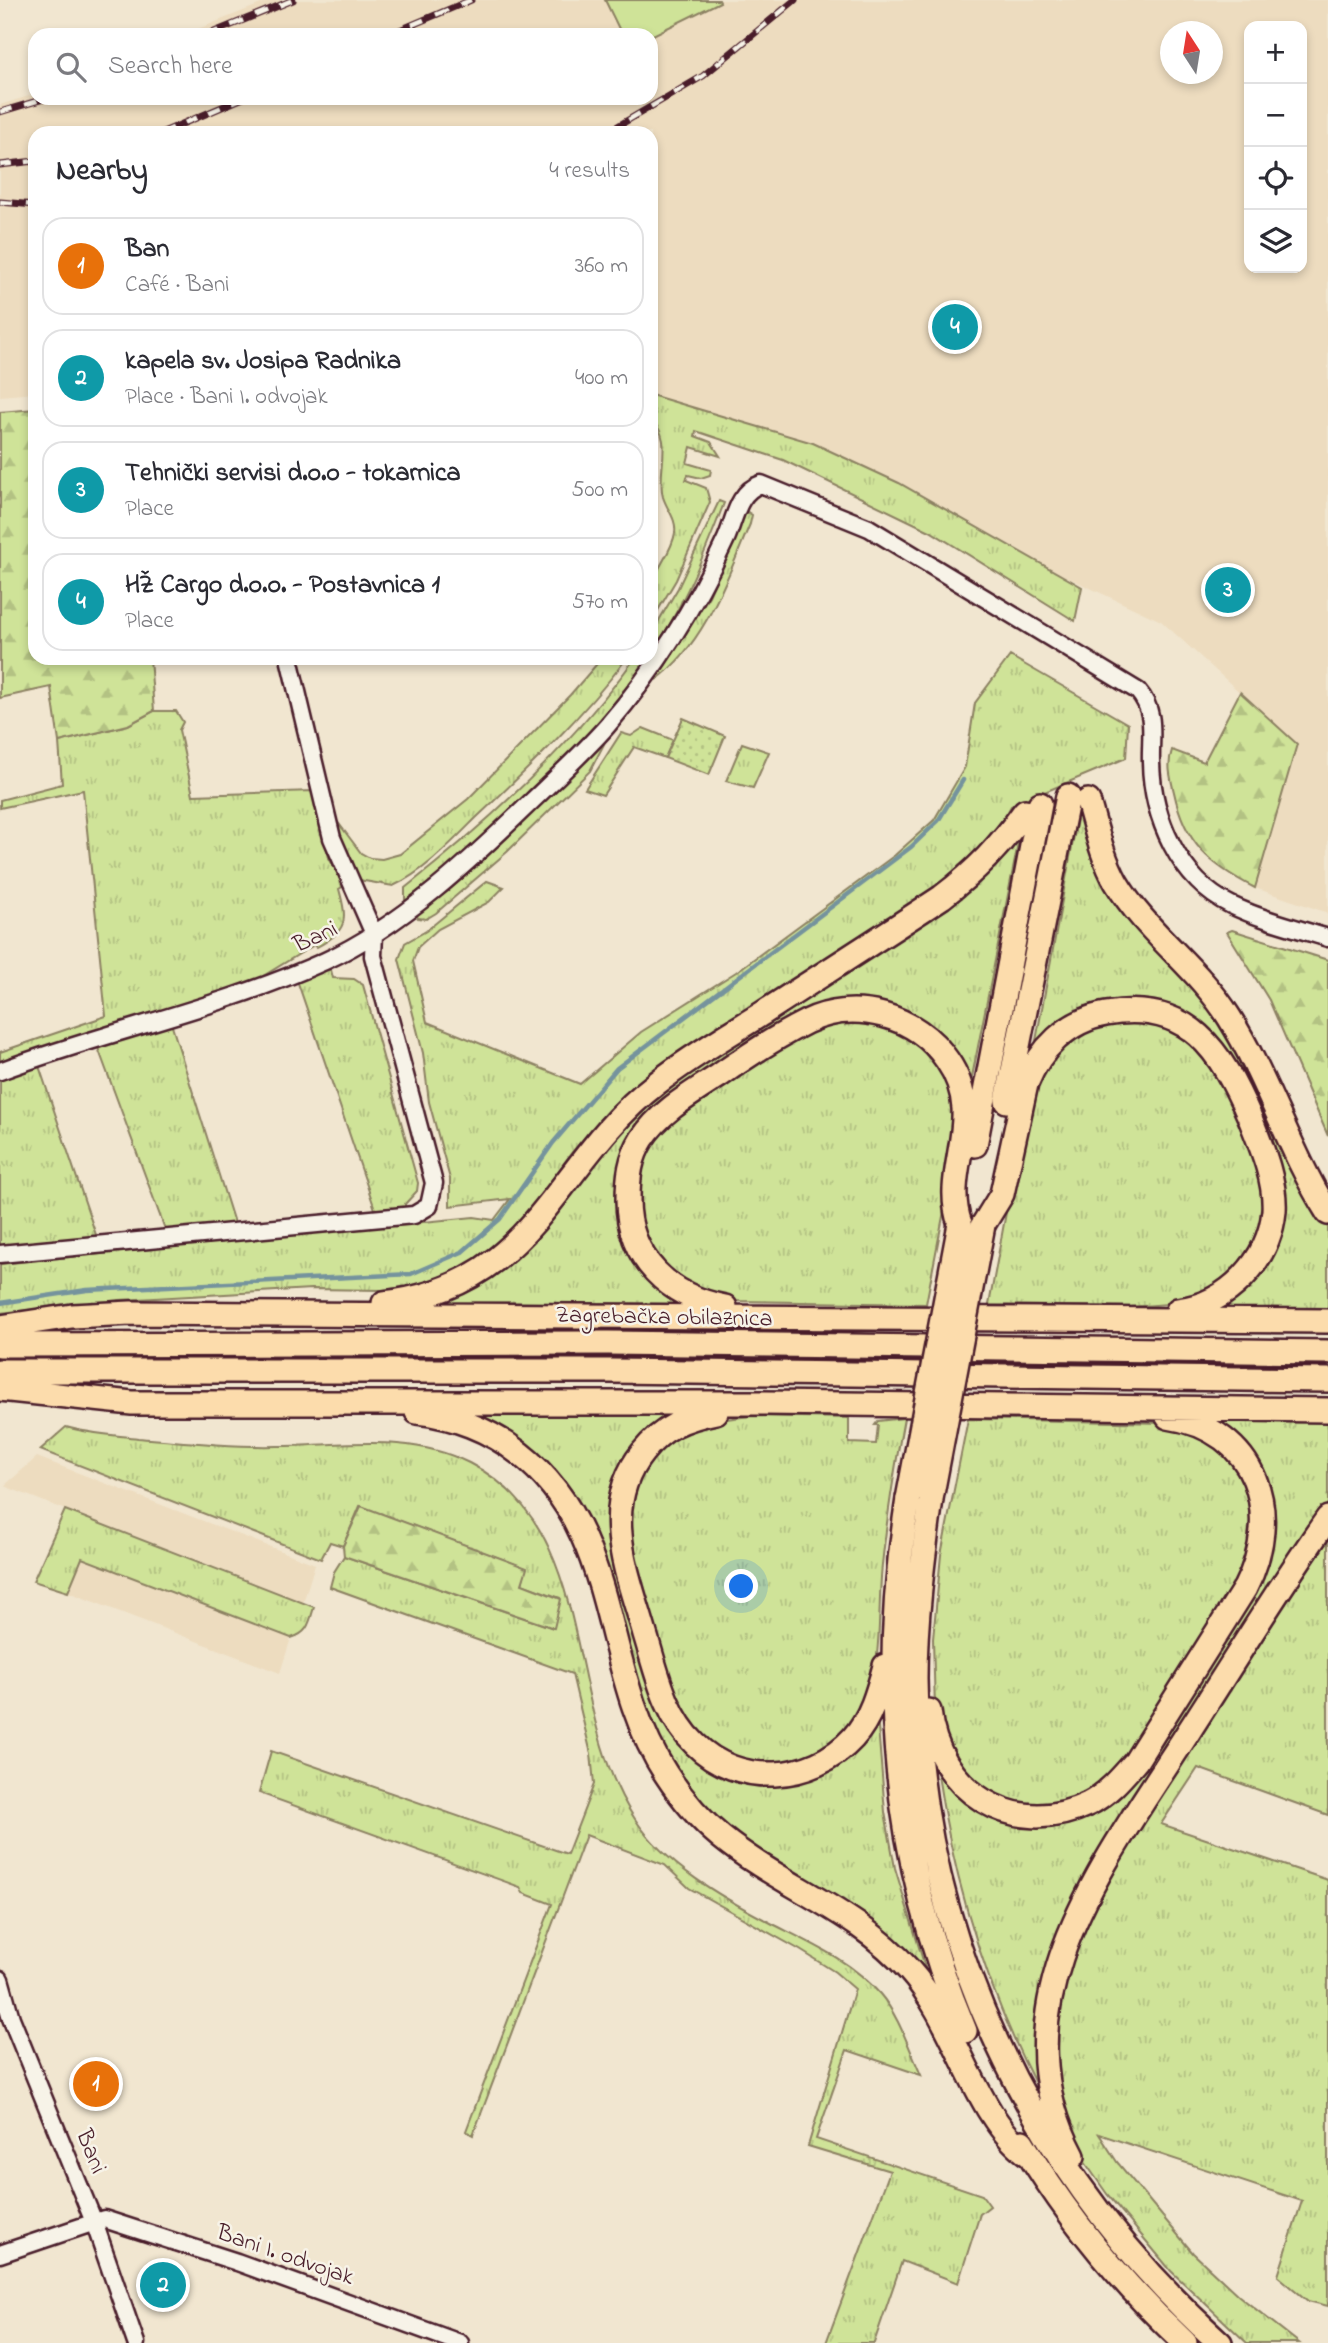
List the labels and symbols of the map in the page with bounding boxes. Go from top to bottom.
north arrow [1160,21,1223,84]
pin: 4 [932,301,978,353]
pin: 3 [1205,564,1251,616]
street label: Bani [287,913,344,964]
street label: Zagrebačka obilaznica [555,1299,773,1337]
your location [724,1569,758,1603]
pin: 1 [73,2058,119,2110]
street label: Bani [65,2124,115,2180]
street label: Bani I. odvojak [211,2216,359,2296]
pin: 2 [140,2259,186,2311]

